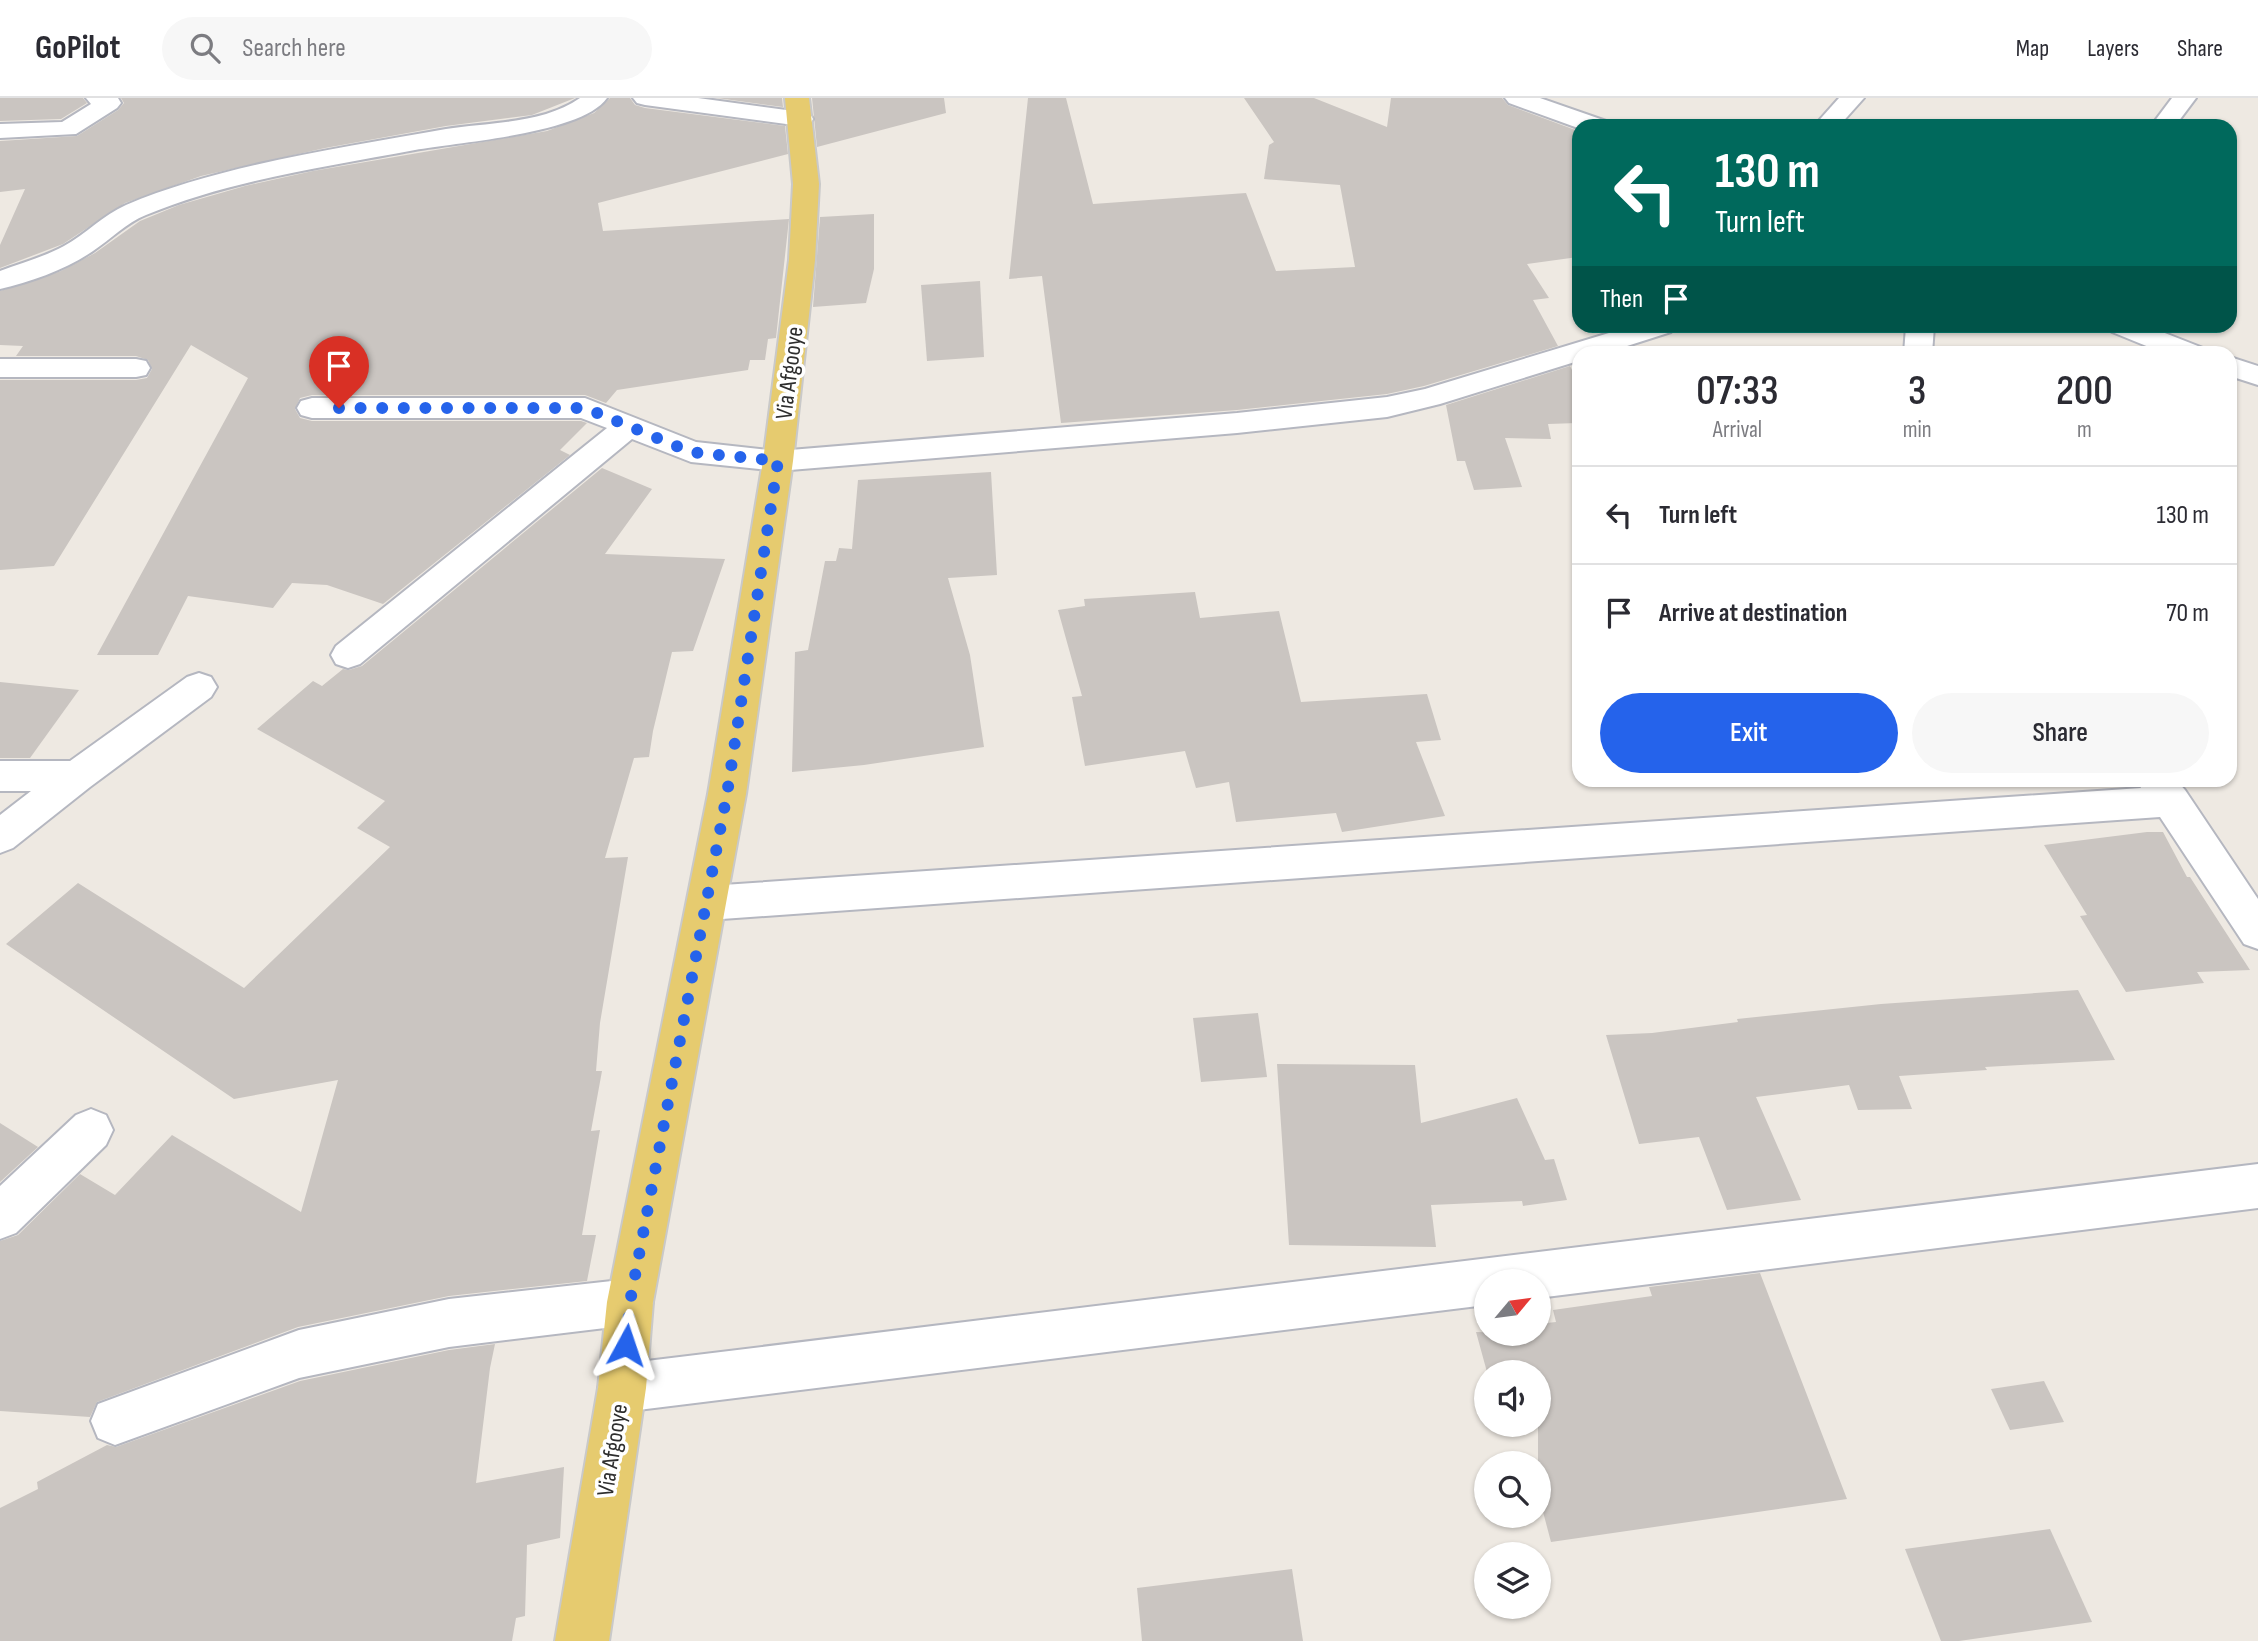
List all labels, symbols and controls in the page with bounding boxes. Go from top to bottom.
search box [162,17,652,80]
text: GoPilot [35,28,120,68]
icon: search [186,29,224,67]
text: Search here [242,33,346,64]
text: Map [2016,34,2049,63]
text: Layers [2087,34,2139,63]
text: Share [2177,34,2223,63]
text: 130 m [1715,143,1820,202]
icon: left [1600,147,1691,238]
text: Turn left [1715,203,1805,242]
icon: arrive [1657,280,1695,318]
text: Then [1600,284,1643,315]
street label: Via Afgooye [769,325,810,421]
pin [309,336,369,408]
icon: arrive [320,347,358,385]
text: 07:33 [1696,366,1779,417]
text: 3 [1908,366,1926,417]
text: 200 [2056,366,2113,417]
text: Arrival [1713,416,1762,444]
text: min [1903,416,1932,444]
text: m [2077,416,2092,444]
icon: left [1600,496,1638,534]
text: Turn left [1659,500,1737,531]
text: 130 m [2157,500,2209,531]
icon: arrive [1600,594,1638,632]
text: Arrive at destination [1659,598,1847,629]
text: 70 m [2166,598,2209,629]
button: Exit [1600,693,1898,773]
button: Share [1912,693,2209,773]
north arrow [1474,1269,1550,1346]
map controls [1474,1269,1551,1619]
position arrow [589,1308,663,1382]
button: sound [1474,1360,1551,1437]
street label: Via Afgooye [591,1402,634,1498]
button: search [1474,1451,1551,1528]
button: layers [1474,1542,1551,1619]

